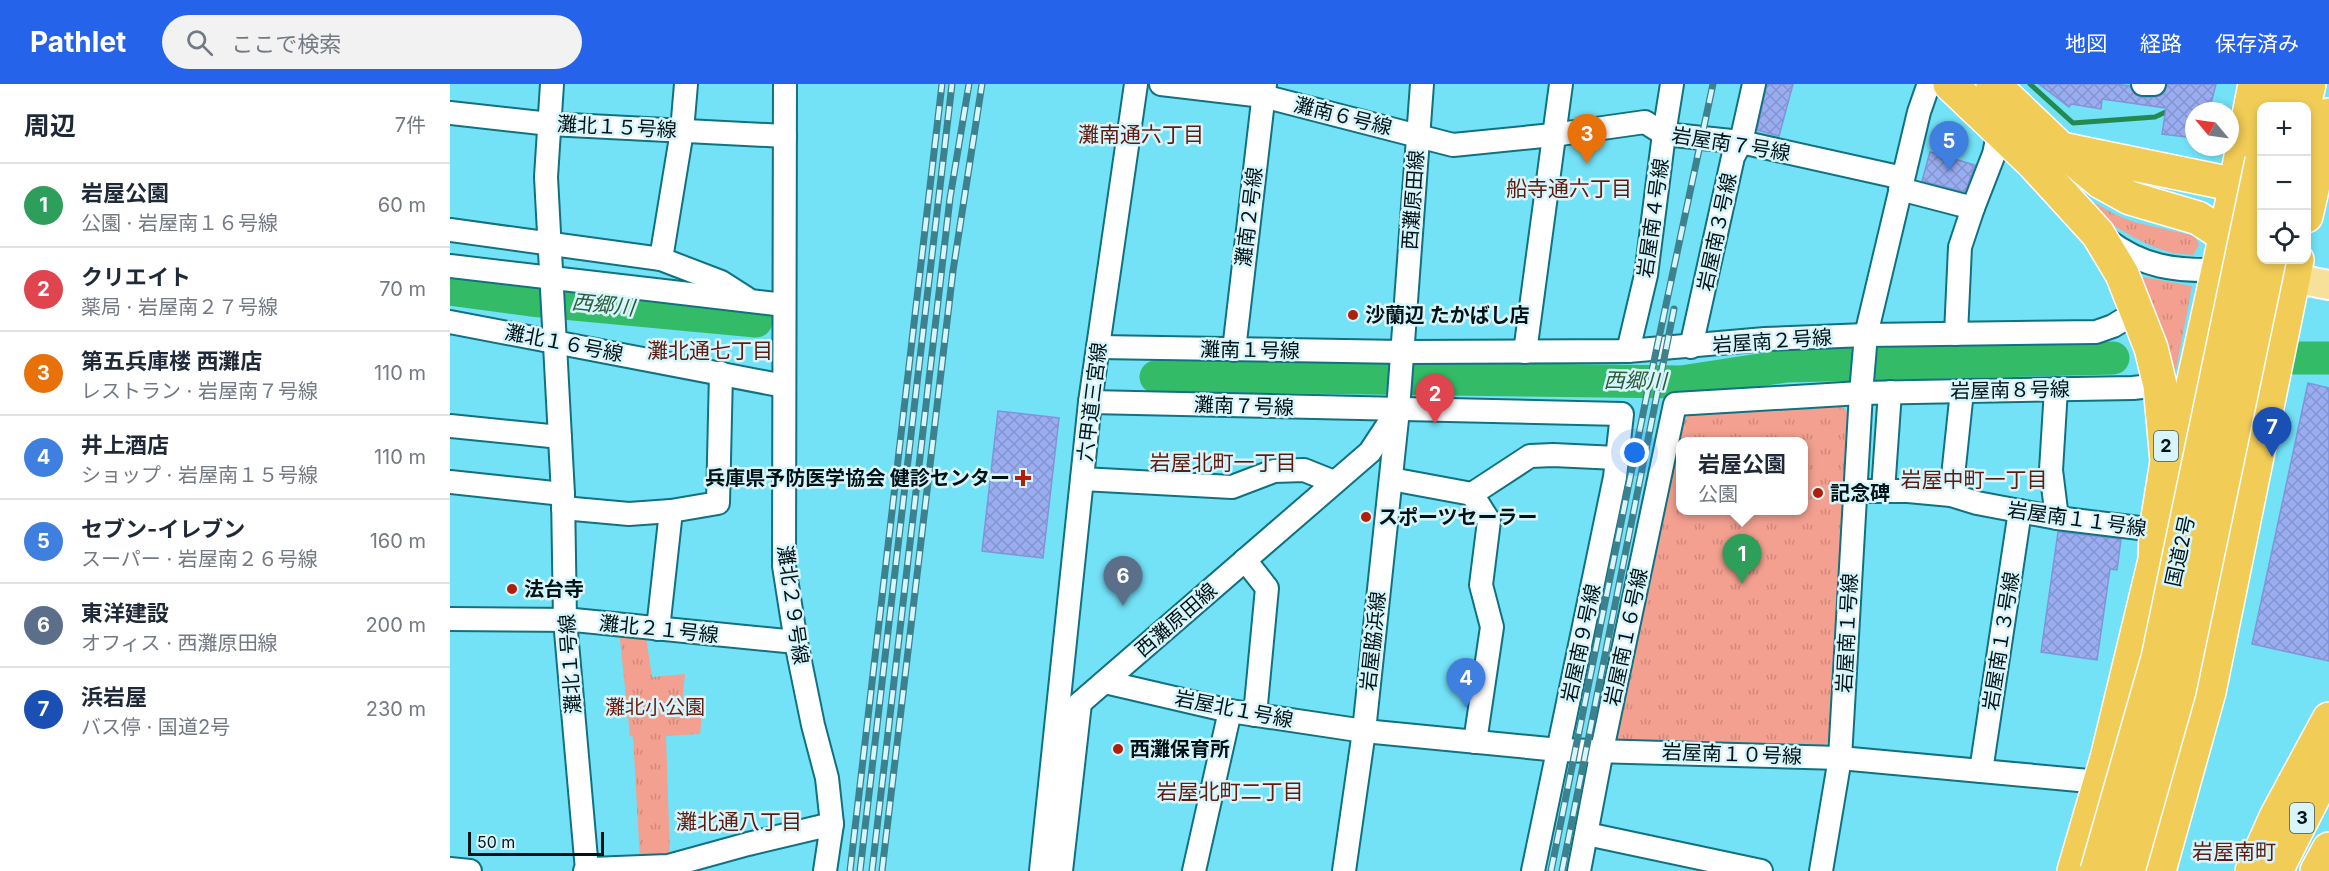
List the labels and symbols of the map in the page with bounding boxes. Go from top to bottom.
street label: 灘南６号線 [1292,92,1394,140]
north arrow [2185,102,2239,156]
street label: 灘北１５号線 [556,112,678,142]
pin: 3 [1568,115,1606,164]
district label: 灘南通六丁目 [1078,122,1204,147]
pin: 5 [1930,122,1968,171]
street label: 岩屋南７号線 [1670,123,1792,165]
street label: 西灘原田線 [1398,149,1428,251]
street label: 岩屋南４号線 [1633,157,1673,279]
street label: 灘南２号線 [1231,166,1267,268]
street label: 岩屋南３号線 [1693,171,1741,293]
district label: 船寺通六丁目 [1506,176,1632,201]
water label: 西郷川 [570,289,638,320]
place label: 沙蘭辺 たかばし店 [1365,303,1530,327]
marker: 沙蘭辺 たかばし店 [1346,308,1360,322]
street label: 灘北１６号線 [503,320,625,366]
street label: 岩屋南２号線 [1711,325,1833,357]
street label: 灘南１号線 [1200,337,1300,363]
district label: 灘北通七丁目 [647,338,773,363]
street label: 六甲道三宮線 [1073,341,1111,463]
water label: 西郷川 [1603,367,1669,394]
pin: 2 [1416,374,1454,424]
street label: 岩屋南８号線 [1950,377,2070,403]
street label: 灘南７号線 [1194,392,1294,420]
pin: 7 [2252,408,2292,457]
road number: 2 [2154,431,2178,461]
your location [1620,438,1649,467]
district label: 岩屋北町一丁目 [1150,450,1297,475]
place label: 兵庫県予防医学協会 健診センター [705,466,1010,490]
district label: 岩屋中町一丁目 [1901,467,2048,492]
marker: 兵庫県予防医学協会 健診センター [1014,469,1032,487]
place label: 記念碑 [1830,481,1890,505]
marker: 記念碑 [1811,486,1825,500]
street label: 岩屋南１１号線 [2006,497,2148,541]
place label: スポーツセーラー [1378,505,1538,529]
marker: スポーツセーラー [1359,510,1373,524]
street label: 国道2号 [2161,513,2199,589]
pin: 1 [1722,534,1762,584]
street label: 灘北２９号線 [773,544,813,666]
pin: 6 [1104,556,1142,606]
street label: 岩屋南１６号線 [1600,566,1652,708]
street label: 岩屋南１３号線 [1978,570,2024,712]
street label: 岩屋南１号線 [1832,572,1862,694]
place label: 法台寺 [524,577,584,601]
street label: 西灘原田線 [1130,578,1222,662]
marker: 法台寺 [505,582,519,596]
street label: 岩屋南９号線 [1557,582,1605,704]
street label: 岩屋脇浜線 [1356,590,1390,692]
street label: 灘北２１号線 [598,611,720,647]
street label: 灘北１号線 [555,613,585,715]
pin: 4 [1446,658,1486,708]
street label: 岩屋北１号線 [1173,686,1295,732]
park label: 灘北小公園 [605,695,705,719]
place label: 西灘保育所 [1130,737,1230,761]
street label: 岩屋南１０号線 [1662,740,1802,768]
marker: 西灘保育所 [1111,742,1125,756]
district label: 岩屋北町二丁目 [1157,779,1304,804]
road number: 3 [2290,803,2314,833]
district label: 灘北通八丁目 [676,809,802,834]
scale bar [468,829,604,856]
district label: 岩屋南町 [2192,839,2276,864]

